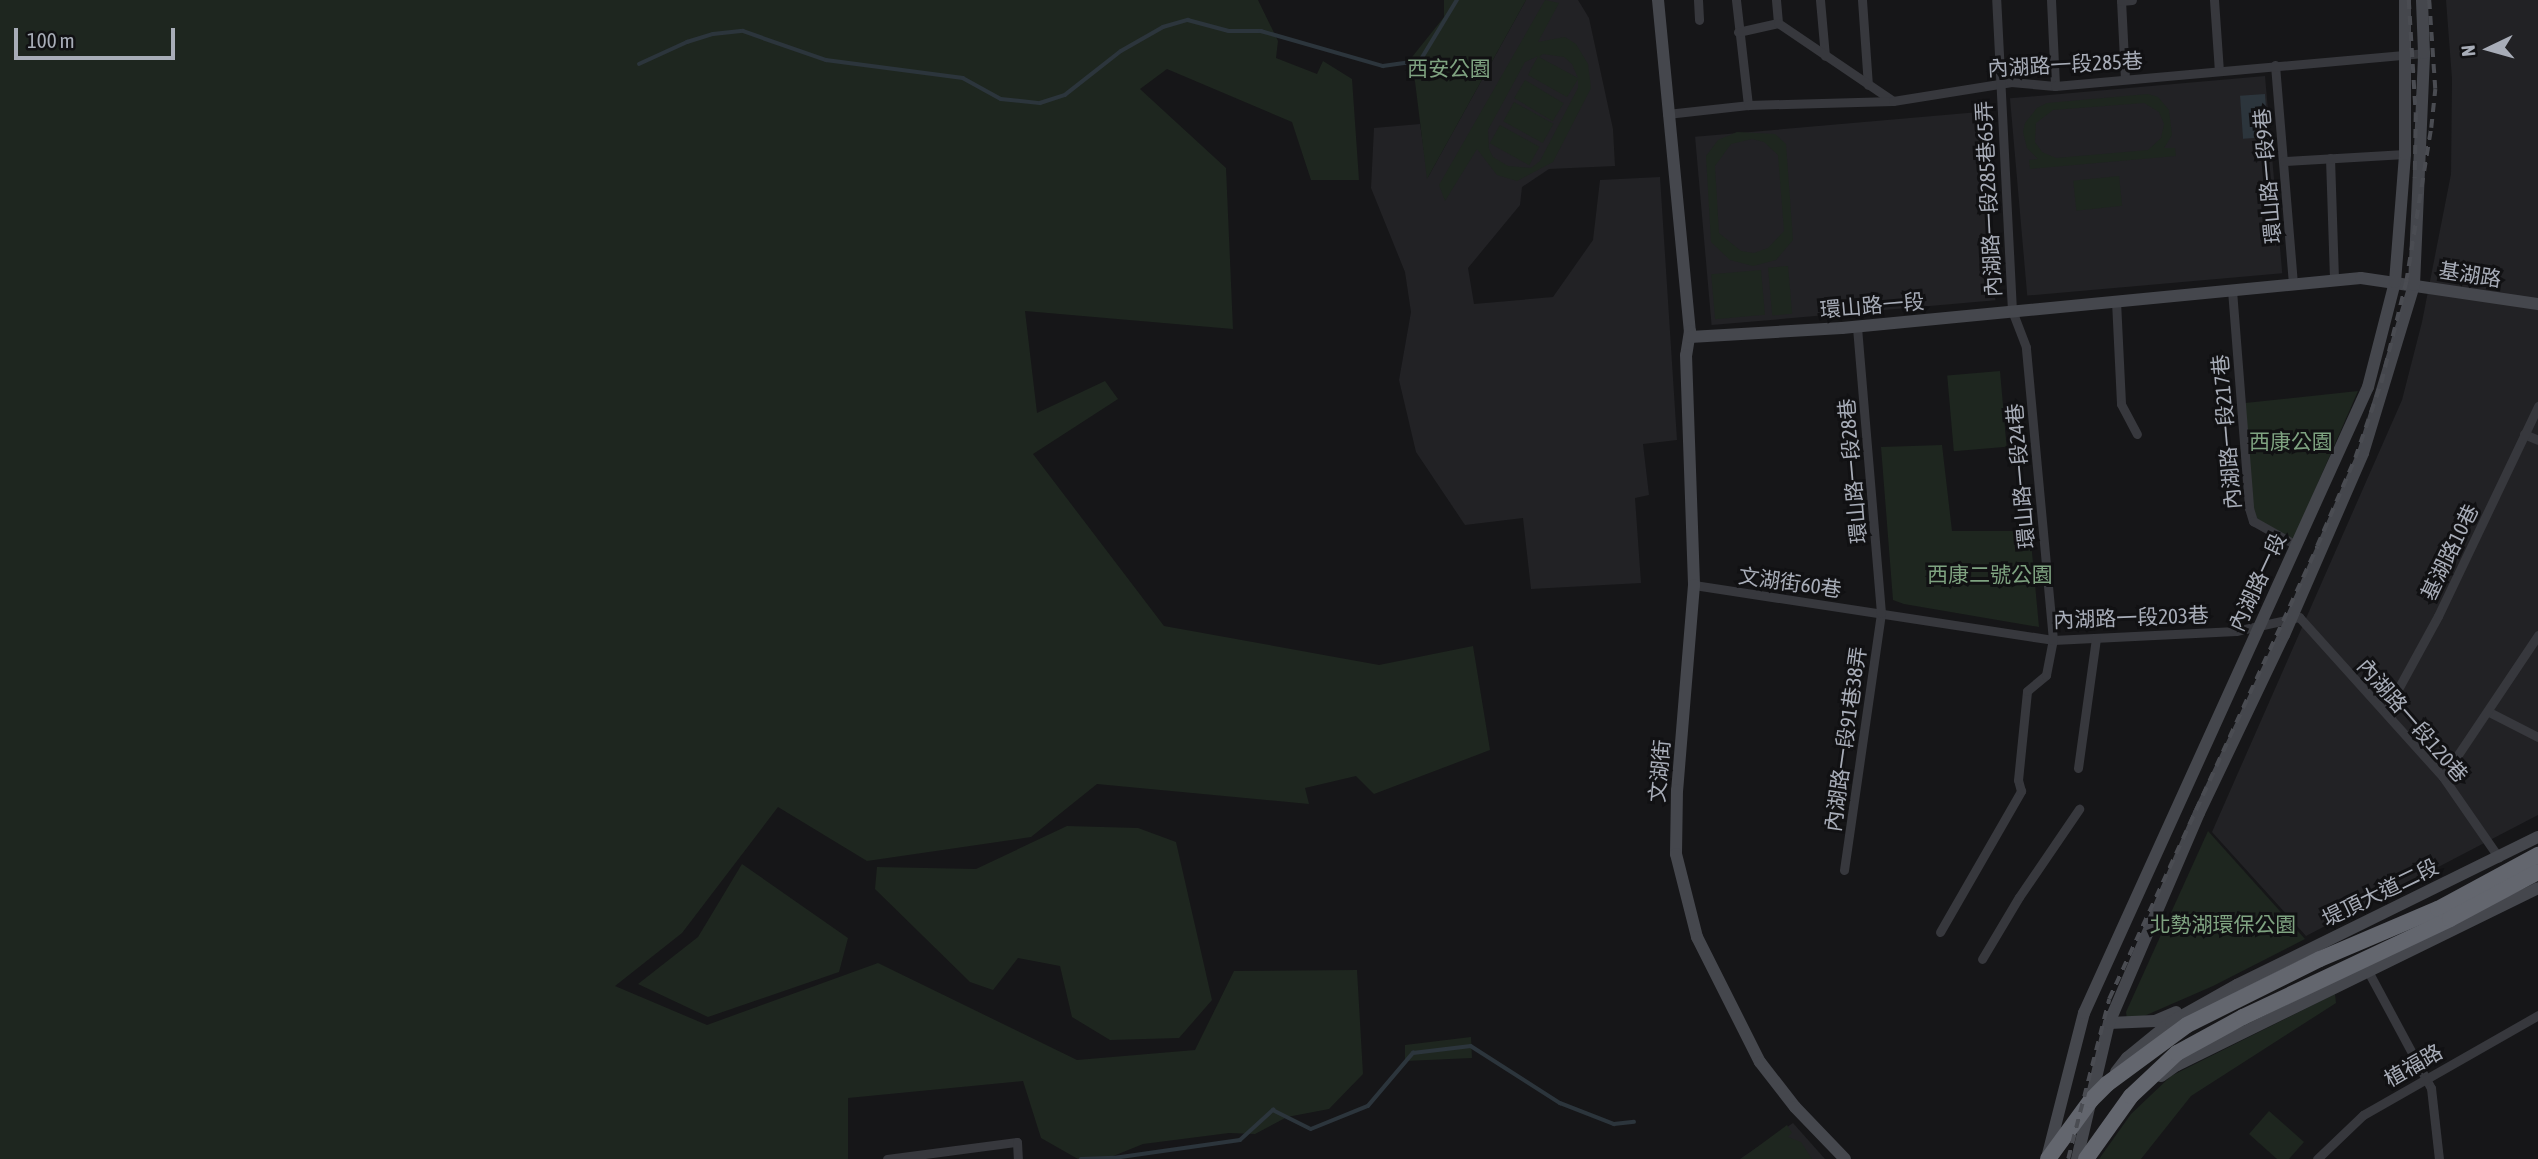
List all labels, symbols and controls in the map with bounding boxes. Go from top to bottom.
scale bar [18,14,178,58]
north arrow [2454,14,2524,84]
text: 100 m [27,28,75,52]
text: N [2457,44,2480,57]
street label: 內湖路一段285巷 [1987,47,2143,81]
park label: 西安公園 [1407,55,1491,81]
street label: 內湖路一段285巷65弄 [1970,100,2006,298]
street label: 環山路一段9巷 [2249,107,2285,245]
street label: 基湖路 [2437,257,2503,291]
street label: 環山路一段 [1819,288,1925,322]
street label: 內湖路一段217巷 [2207,353,2245,511]
street label: 環山路一段28巷 [1833,397,1871,545]
street label: 環山路一段24巷 [2001,402,2039,550]
park label: 西康公園 [2249,428,2333,454]
street label: 基湖路10巷 [2415,500,2483,604]
street label: 內湖路一段 [2223,529,2291,635]
park label: 西康二號公園 [1927,561,2053,587]
street label: 文湖街60巷 [1737,562,1843,602]
street label: 內湖路一段203巷 [2053,602,2209,632]
street label: 內湖路一段91巷38弄 [1820,645,1870,833]
street label: 內湖路一段120巷 [2352,653,2474,787]
street label: 文湖街 [1644,739,1674,803]
street label: 堤頂大道二段 [2318,853,2442,931]
park label: 北勢湖環保公園 [2150,911,2296,937]
street label: 植福路 [2379,1038,2447,1092]

